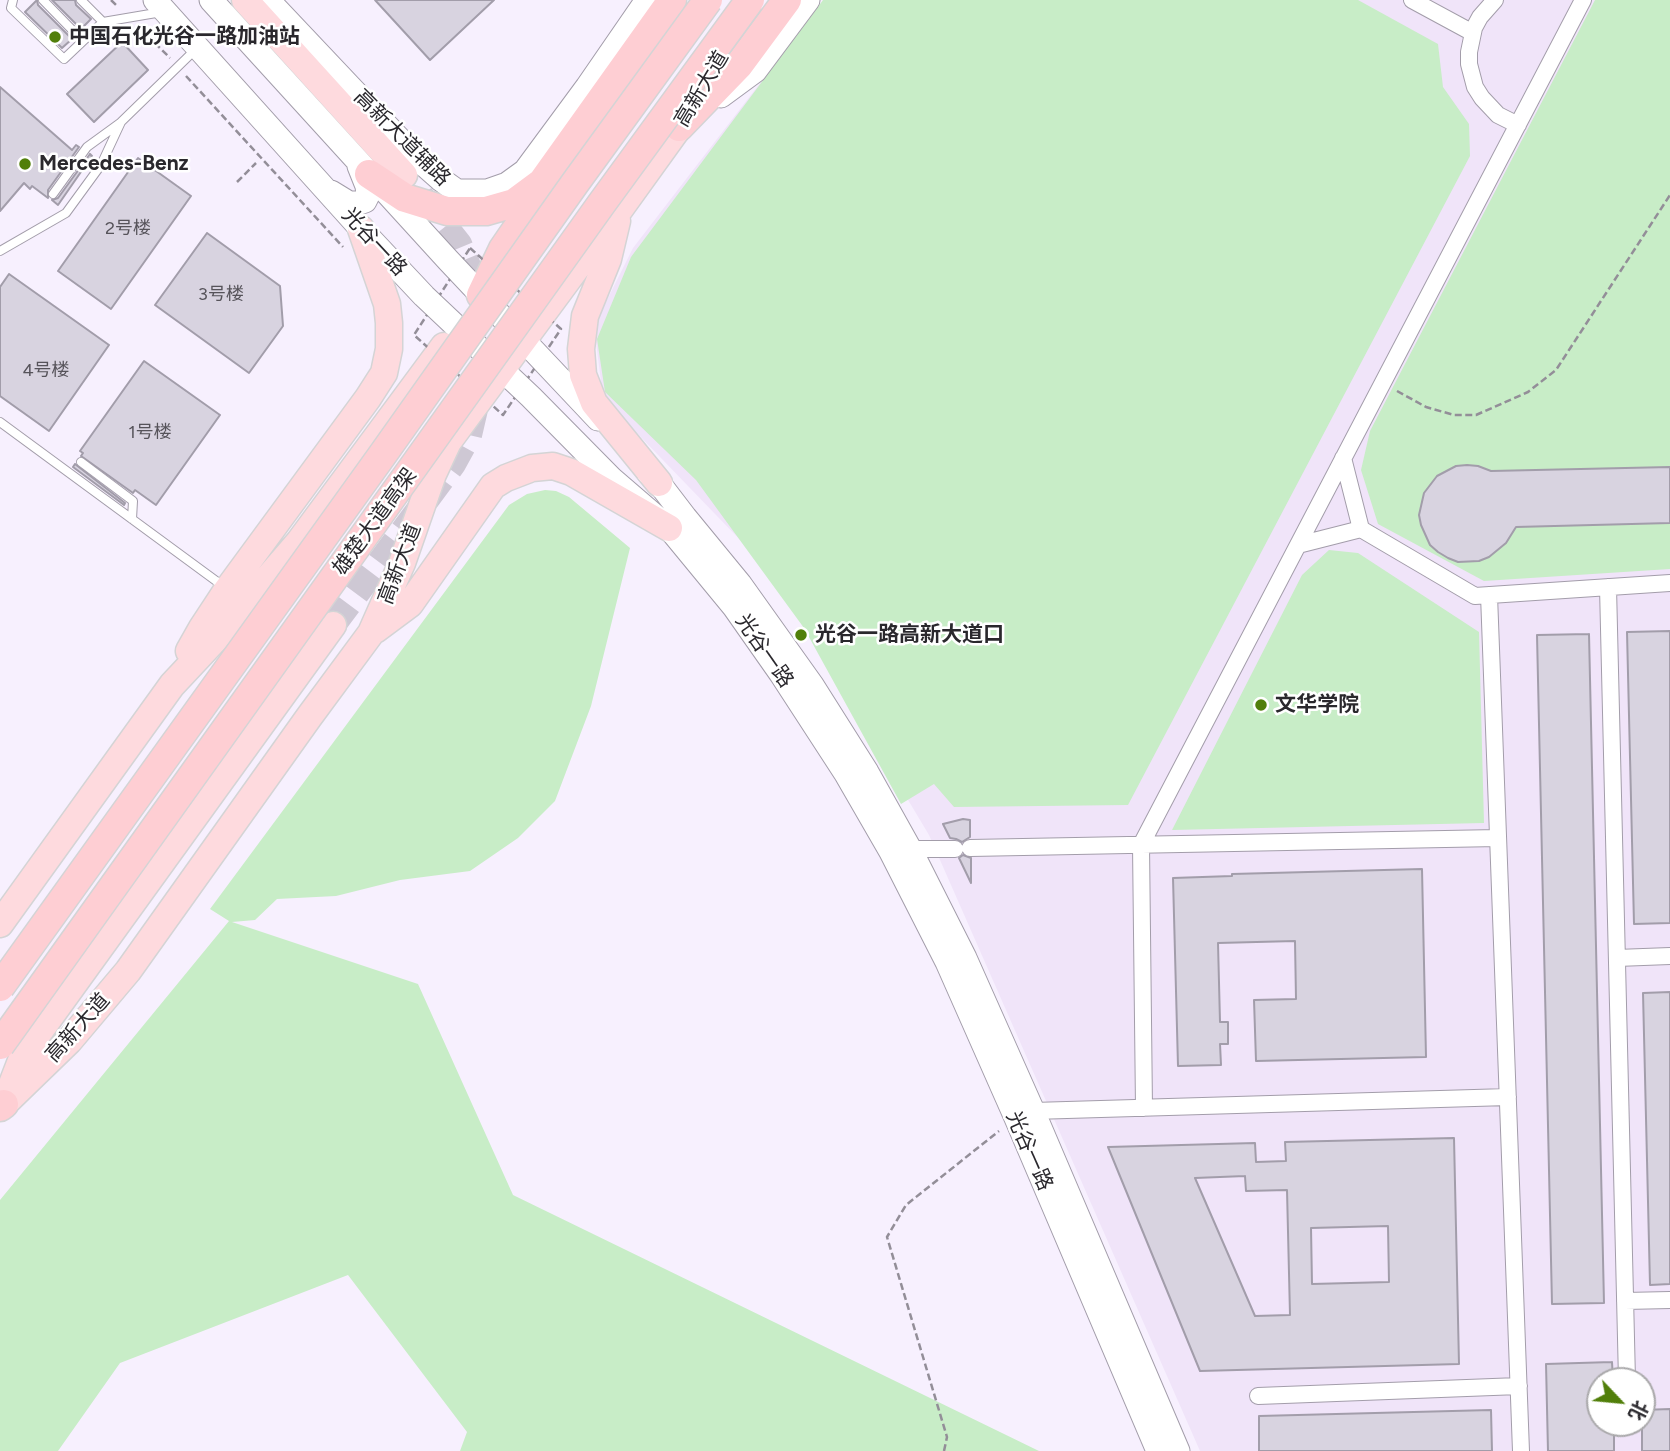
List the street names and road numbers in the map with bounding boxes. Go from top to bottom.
street label: 高新大道 [670,47,734,131]
street label: 高新大道辅路 [349,85,455,191]
street label: 光谷一路 [336,203,412,281]
street label: 雄楚大道高架 [328,464,422,580]
street label: 高新大道 [373,520,427,608]
street label: 光谷一路 [730,609,798,693]
street label: 高新大道 [41,988,115,1068]
street label: 光谷一路 [1000,1108,1058,1194]

